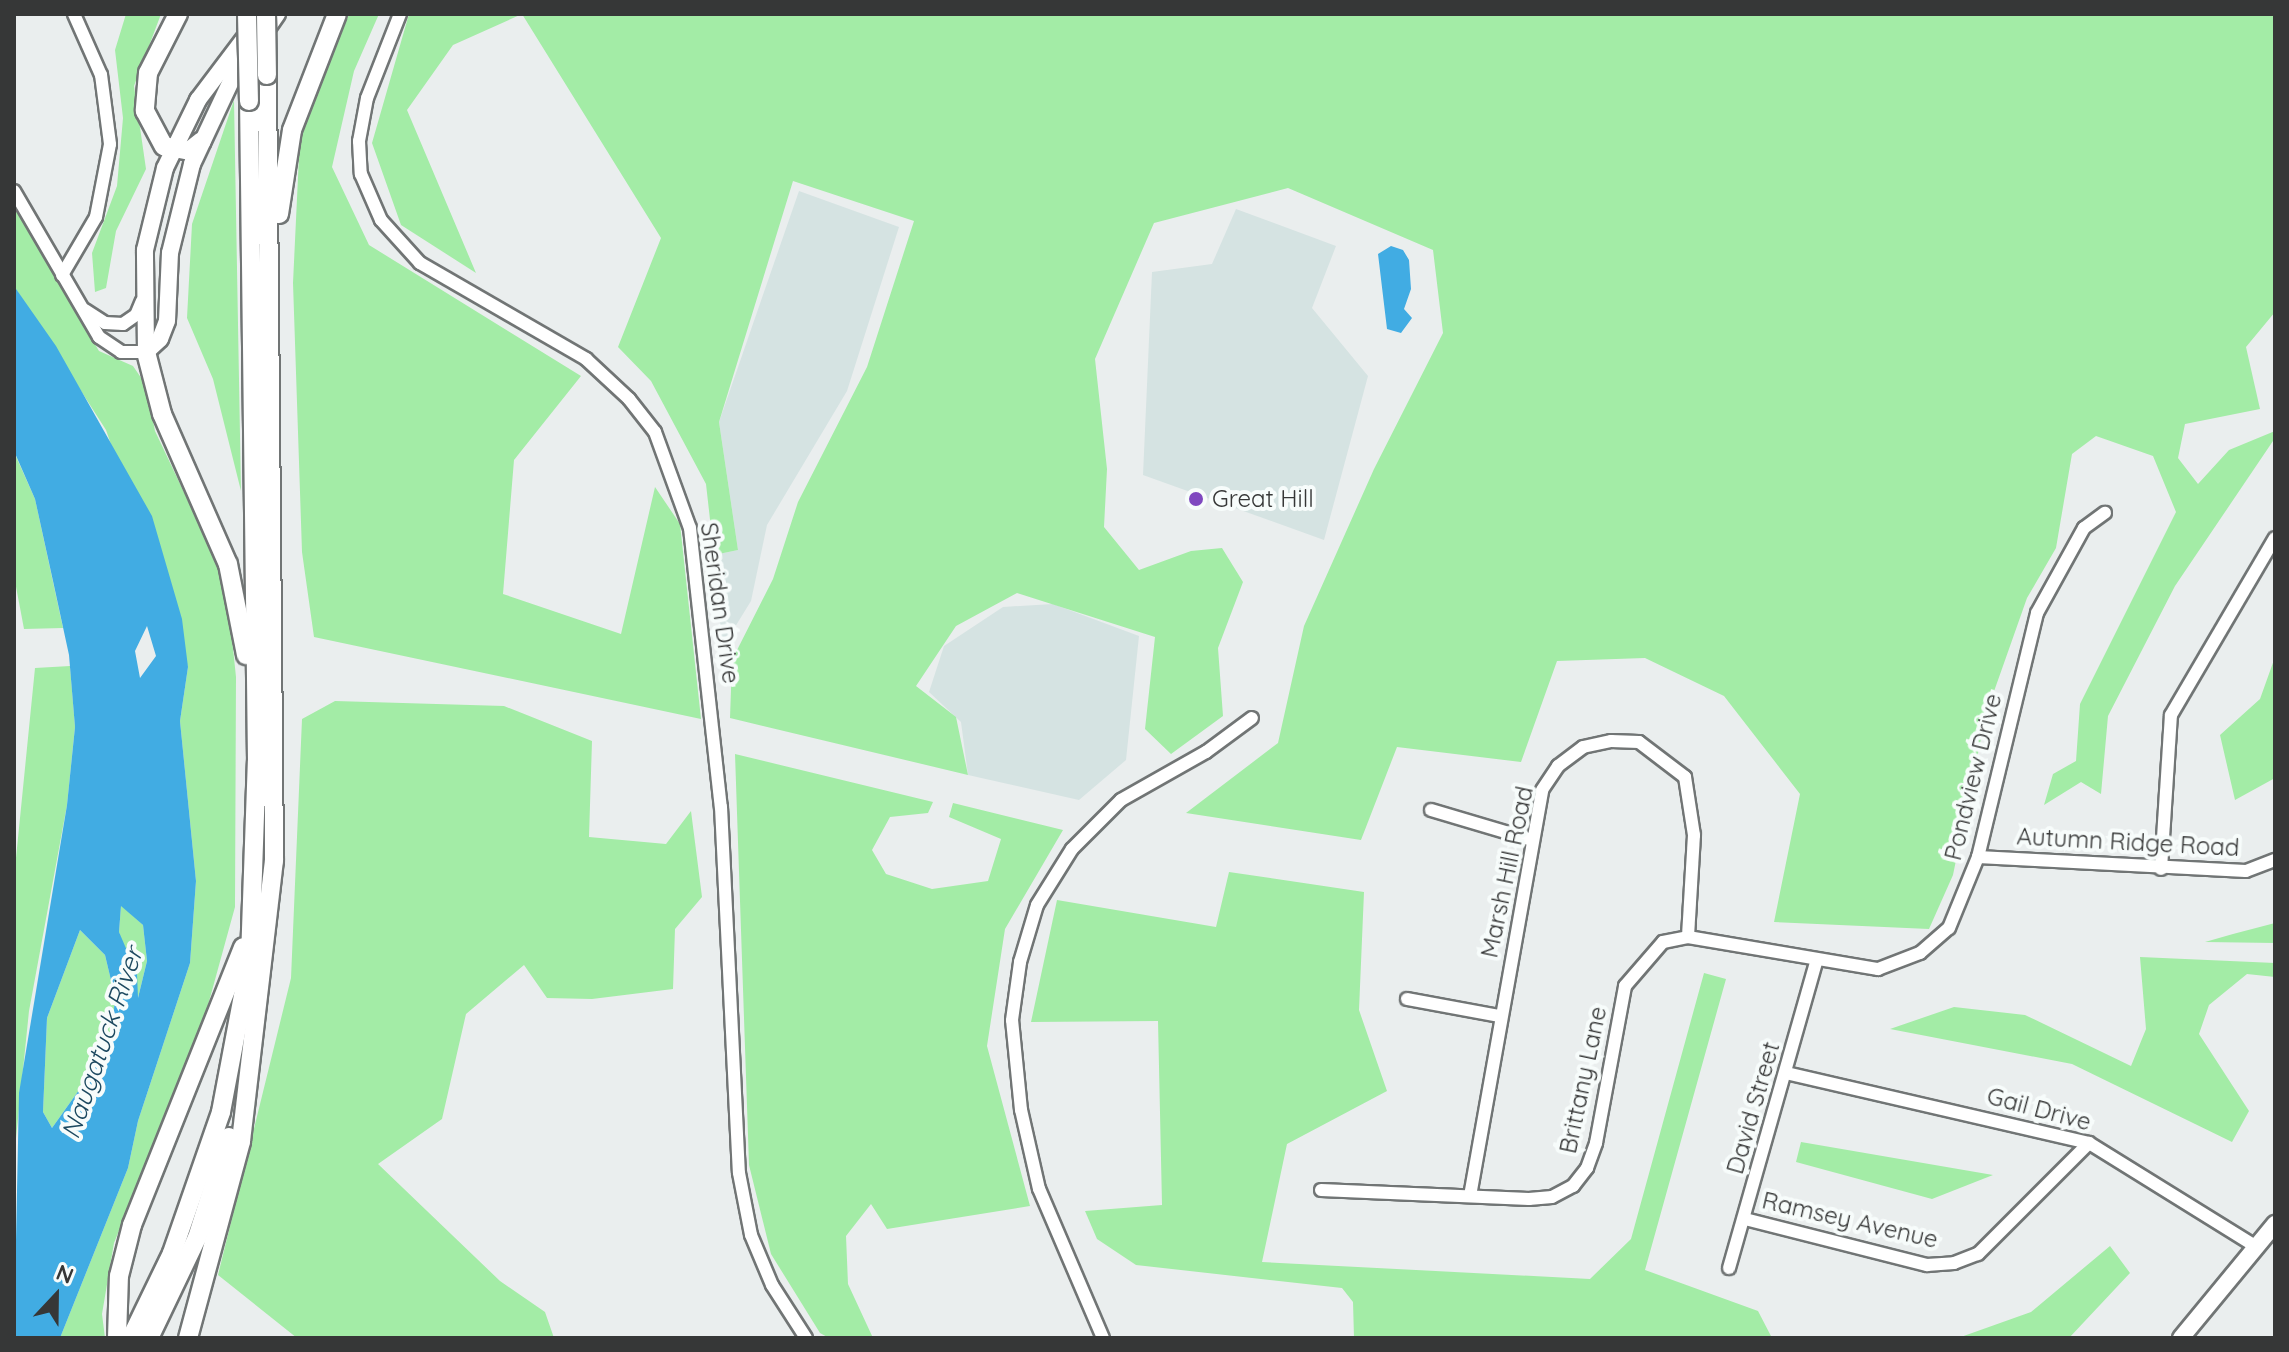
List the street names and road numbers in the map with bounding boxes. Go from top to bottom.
street label: Sheridan Drive [694,521,746,685]
street label: Pondview Drive [1938,691,2008,863]
street label: Marsh Hill Road [1475,784,1539,960]
street label: Autumn Ridge Road [2016,822,2240,862]
street label: Brittany Lane [1553,1004,1613,1156]
street label: David Street [1720,1039,1786,1177]
street label: Gail Drive [1984,1081,2094,1137]
street label: Ramsey Avenue [1759,1186,1941,1254]

